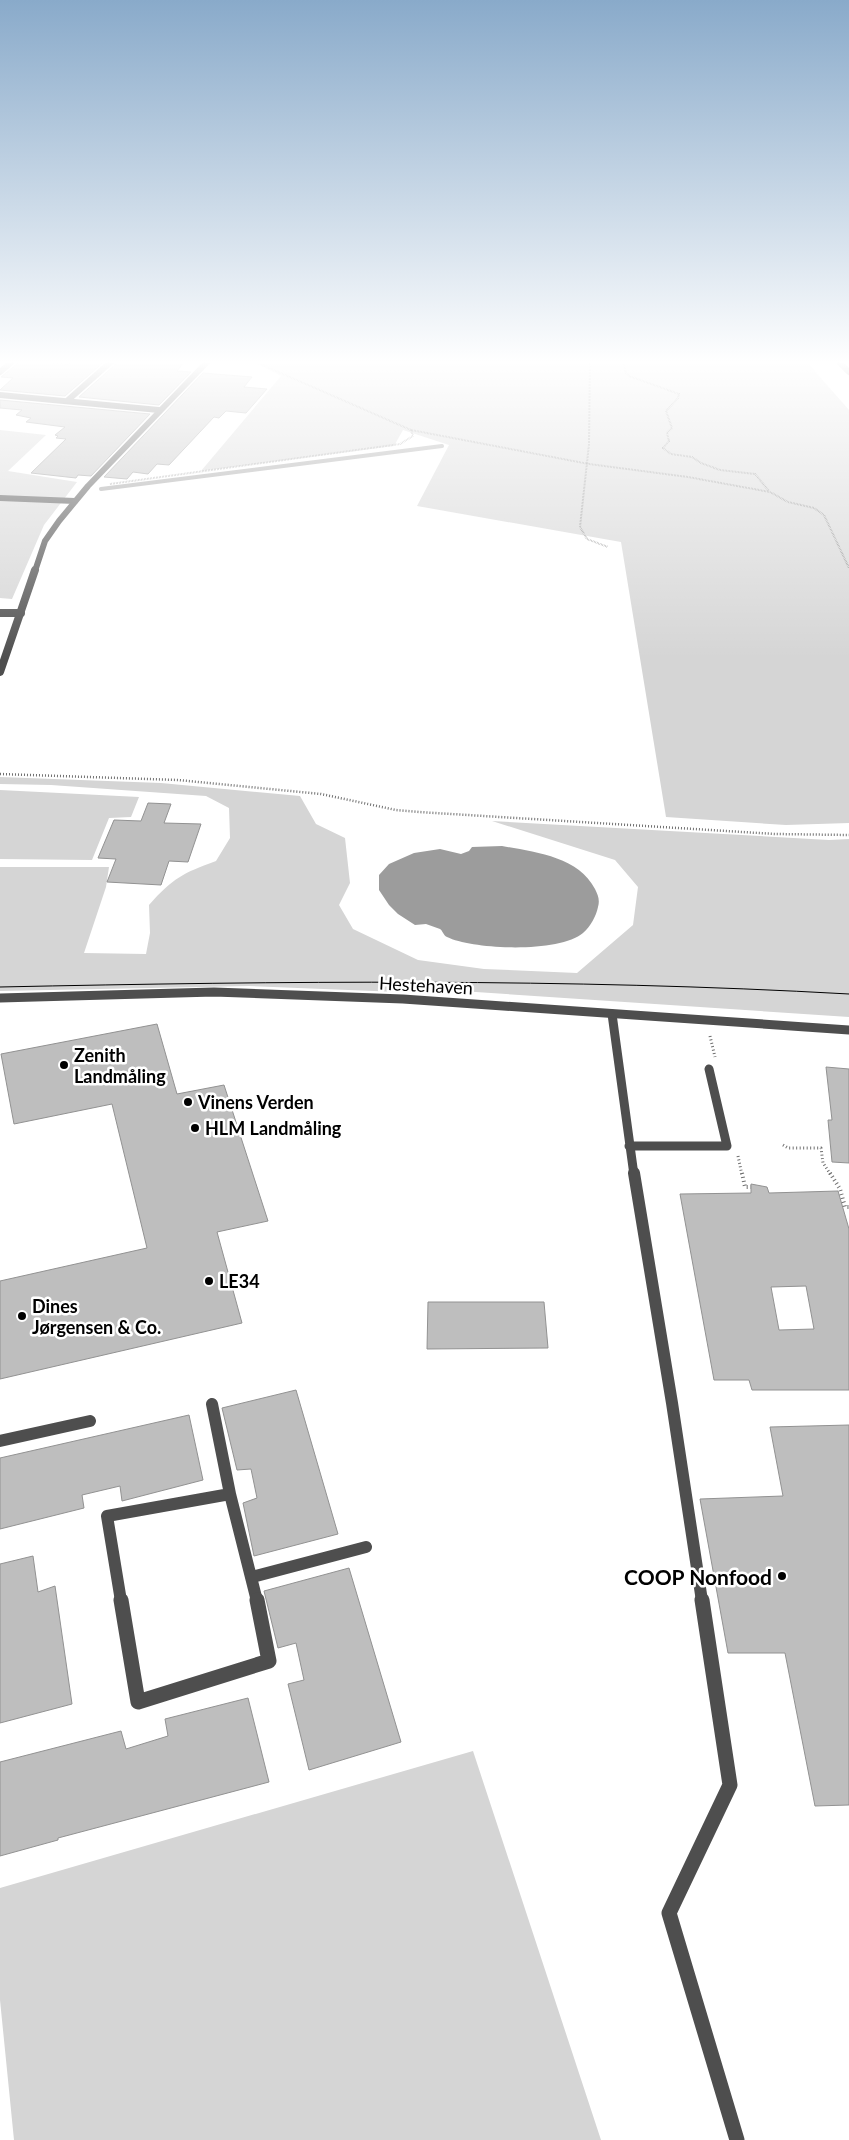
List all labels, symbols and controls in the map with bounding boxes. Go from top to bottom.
street label: Hestehaven [378,972,474,998]
place label: Zenith Landmåling [74,1044,166,1087]
marker: Zenith Landmåling [58,1059,70,1071]
place label: Vinens Verden [197,1091,314,1113]
marker: Vinens Verden [182,1096,194,1108]
place label: HLM Landmåling [205,1117,342,1139]
marker: HLM Landmåling [189,1122,201,1134]
place label: LE34 [219,1270,260,1292]
marker: LE34 [203,1275,215,1287]
place label: Dines Jørgensen & Co. [32,1295,161,1338]
marker: Dines Jørgensen & Co. [16,1310,28,1322]
place label: COOP Nonfood [624,1564,772,1589]
marker: COOP Nonfood [776,1570,788,1582]

